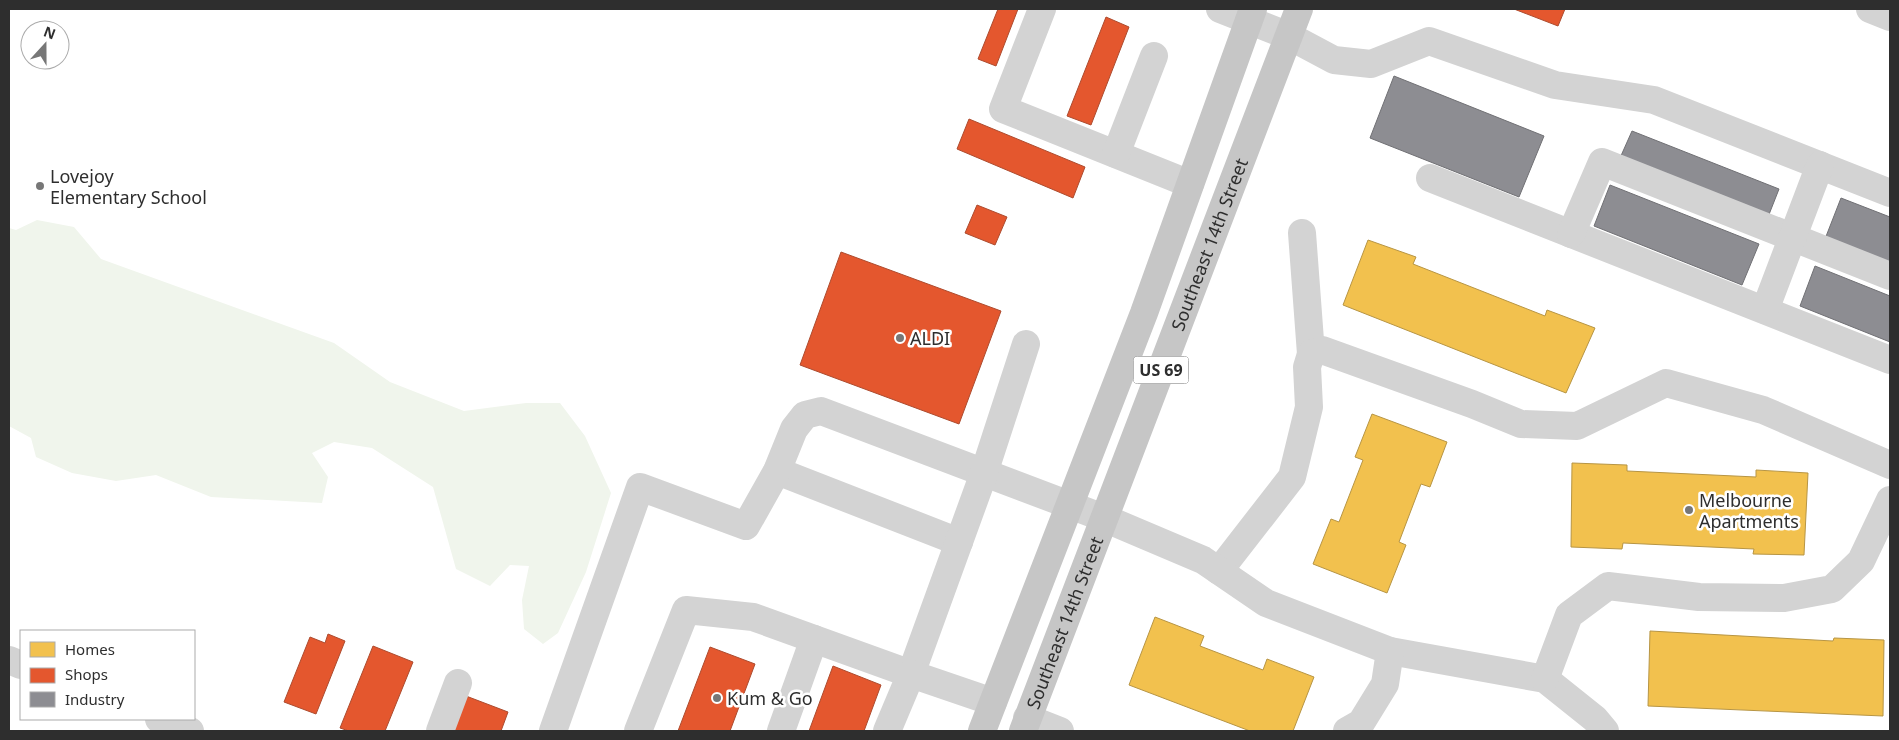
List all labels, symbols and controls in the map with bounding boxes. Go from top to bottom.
north arrow [20,20,70,70]
text: N [41,21,59,43]
street label: Southeast 14th Street [1165,154,1253,334]
place label: Lovejoy Elementary School [50,164,207,209]
marker: Lovejoy Elementary School [34,180,46,192]
place label: ALDI [910,326,950,350]
marker: ALDI [894,332,906,344]
road number: US 69 [1134,356,1188,384]
place label: Melbourne Apartments [1699,488,1799,533]
marker: Melbourne Apartments [1683,504,1695,516]
street label: Southeast 14th Street [1021,533,1108,712]
legend [20,630,195,720]
text: Homes [65,639,115,659]
text: Shops [65,664,108,684]
place label: Kum & Go [727,686,813,710]
text: Industry [65,689,125,709]
marker: Kum & Go [711,692,723,704]

